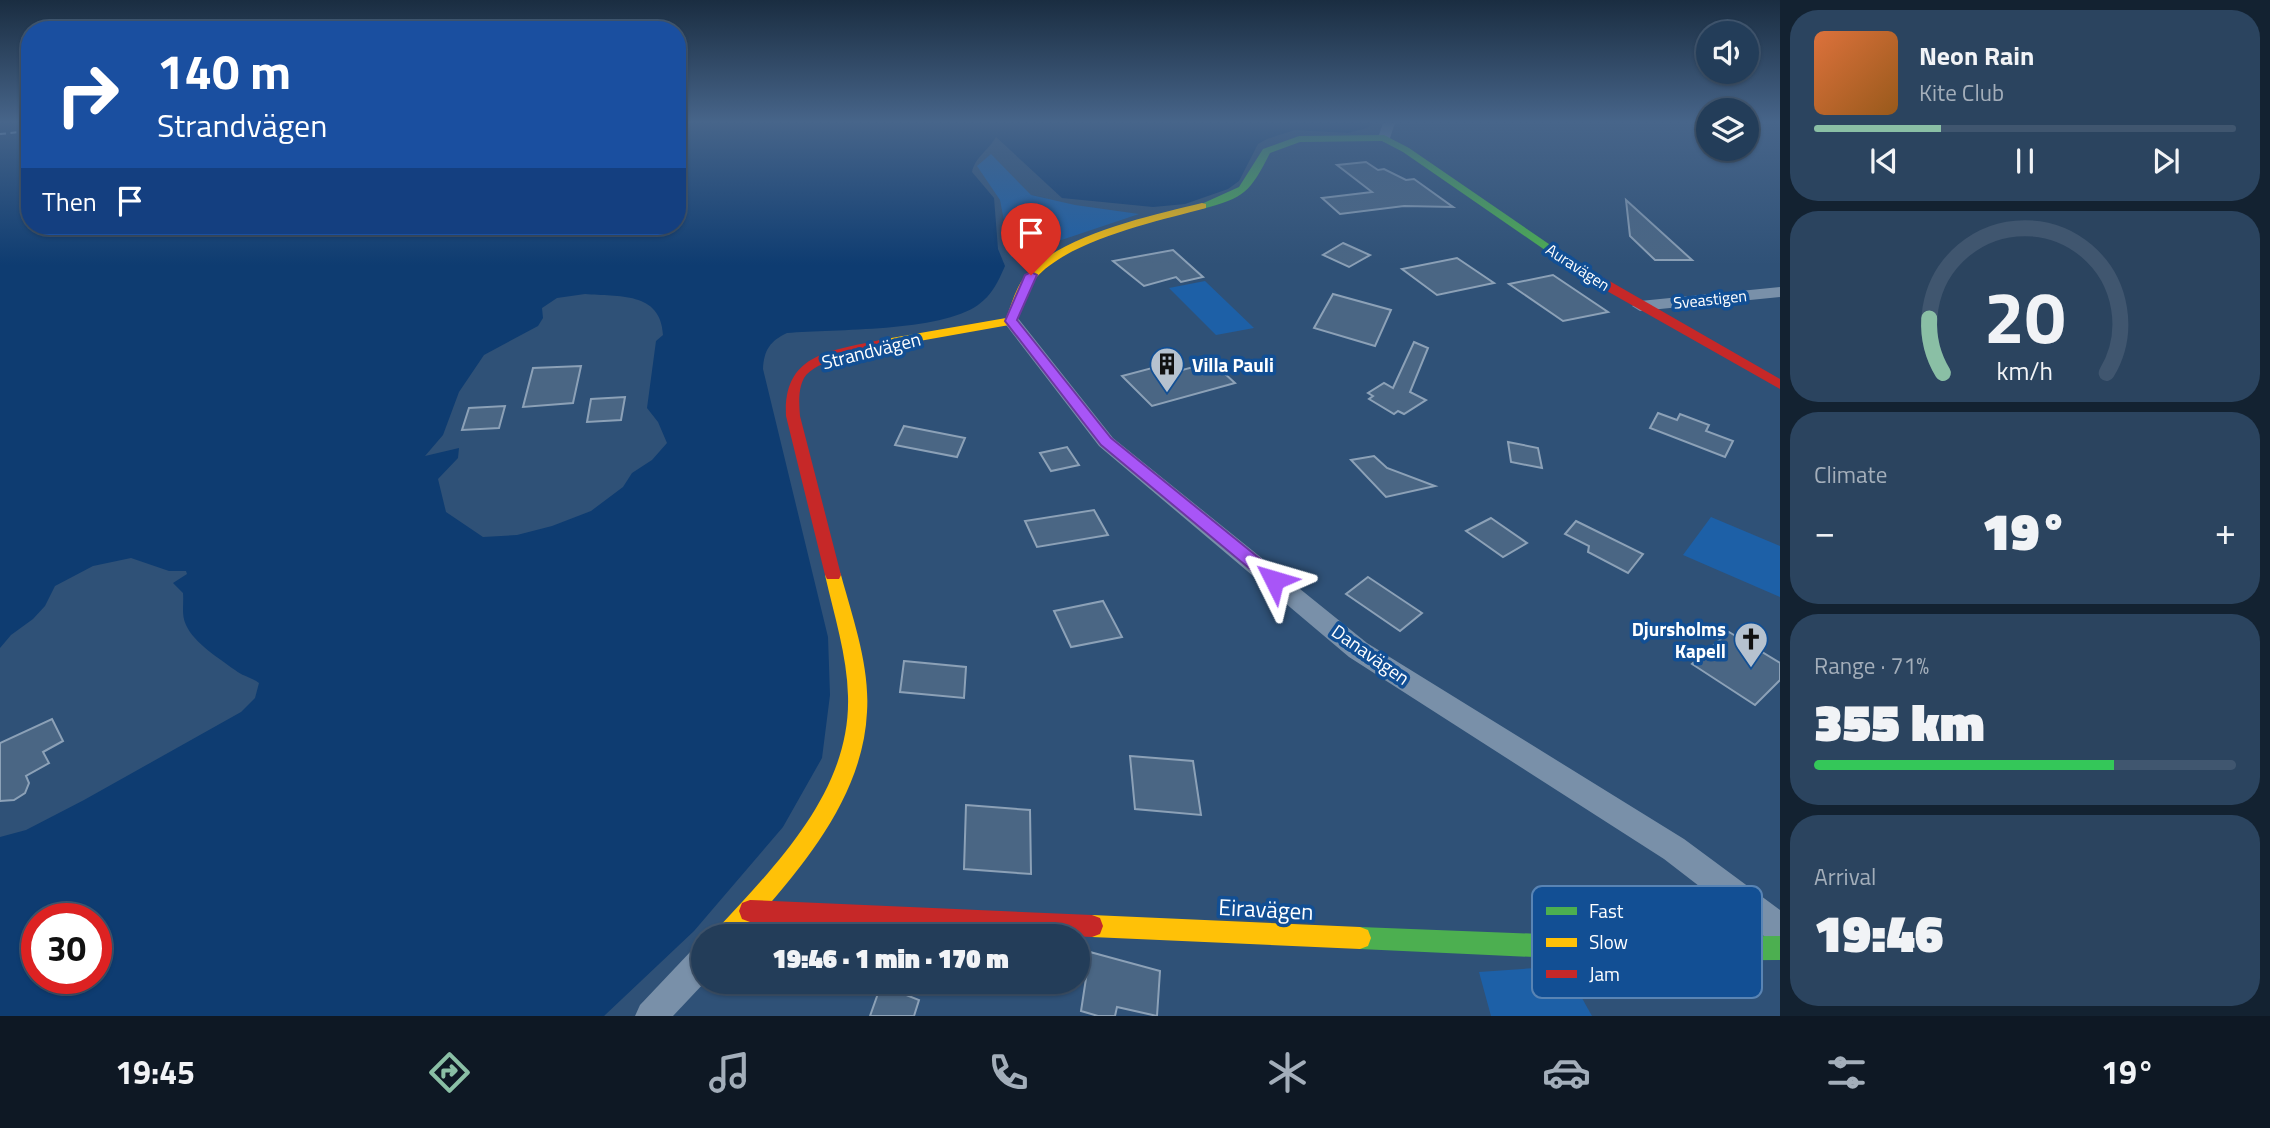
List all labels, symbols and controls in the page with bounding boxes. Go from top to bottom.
map controls [1696,21,1759,161]
button: sound [1696,21,1759,84]
text: 140 m [157,33,291,108]
text: Neon Rain [1919,36,2034,75]
icon: right [42,49,133,140]
text: Kite Club [1919,75,2004,110]
button: layers [1696,98,1759,161]
text: Strandvägen [157,101,327,149]
icon: previous [1865,142,1903,180]
icon: pause [2006,142,2044,180]
icon: next [2147,142,2185,180]
text: Then [42,182,97,221]
icon: arrive [111,182,149,220]
pin [1001,203,1061,275]
icon: arrive [1012,214,1050,252]
street label: Auravägen [1541,237,1615,297]
text: 20 [1984,261,2066,371]
street label: Sveastigen [1672,283,1748,315]
street label: Strandvägen [818,324,924,376]
building icon: Villa Pauli [1148,345,1186,394]
place label: Villa Pauli [1192,350,1274,379]
text: km/h [1997,352,2053,390]
text: Climate [1814,457,1887,492]
text: 19° [1982,491,2068,570]
text: − [1814,502,1835,560]
text: + [2215,502,2236,560]
position arrow [1237,543,1311,617]
place label: Djursholms Kapell [1632,614,1726,665]
street label: Danavägen [1326,616,1416,692]
church icon: Djursholms Kapell [1732,620,1770,669]
text: Range · 71% [1814,648,1929,683]
text: 355 km [1814,682,1985,761]
text: Arrival [1814,859,1876,894]
legend [1532,886,1762,998]
street label: Eiravägen [1217,889,1315,929]
text: 19:46 [1814,893,1943,972]
text: Fast [1589,896,1624,925]
speed limit sign: 30 [21,903,112,994]
text: Slow [1589,927,1628,956]
text: 19:46 · 1 min · 170 m [772,939,1009,978]
text: Jam [1589,959,1620,988]
text: 19:45 [115,1048,195,1096]
icon: directions [425,1048,474,1097]
icon: music [705,1048,754,1097]
icon: phone [984,1048,1033,1097]
icon: climate [1263,1048,1312,1097]
icon: car [1542,1048,1591,1097]
icon: filters [1822,1048,1871,1097]
text: 19° [2101,1048,2155,1096]

